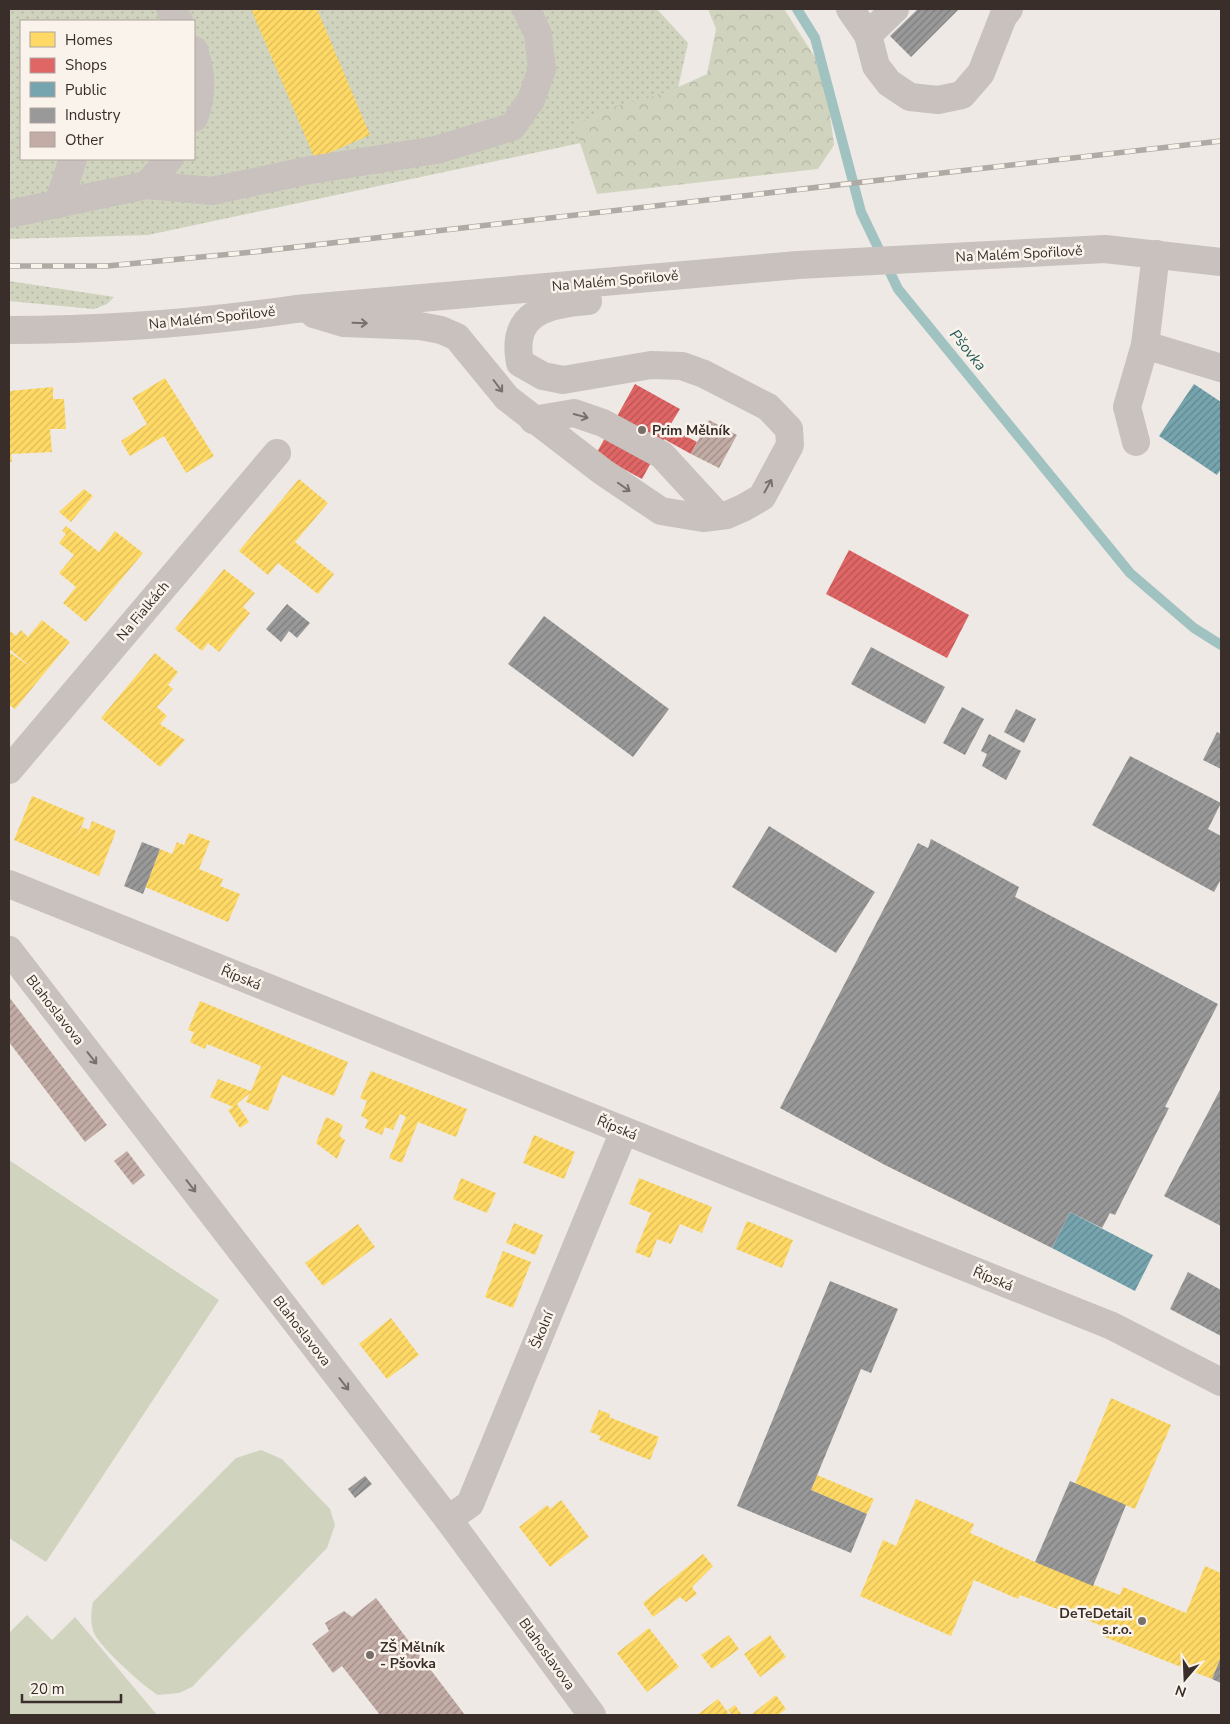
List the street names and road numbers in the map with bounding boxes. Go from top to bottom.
street label: Na Malém Spořilově [955,241,1083,267]
street label: Na Malém Spořilově [551,266,679,296]
street label: Na Malém Spořilově [148,302,276,334]
street label: Na Fialkách [112,577,174,645]
street label: Řípská [218,961,264,995]
street label: Blahoslavova [22,971,88,1049]
street label: Řípská [594,1111,640,1145]
street label: Řípská [970,1262,1016,1296]
street label: Blahoslavova [269,1292,335,1370]
street label: Školní [526,1308,558,1351]
street label: Blahoslavova [515,1614,579,1694]

